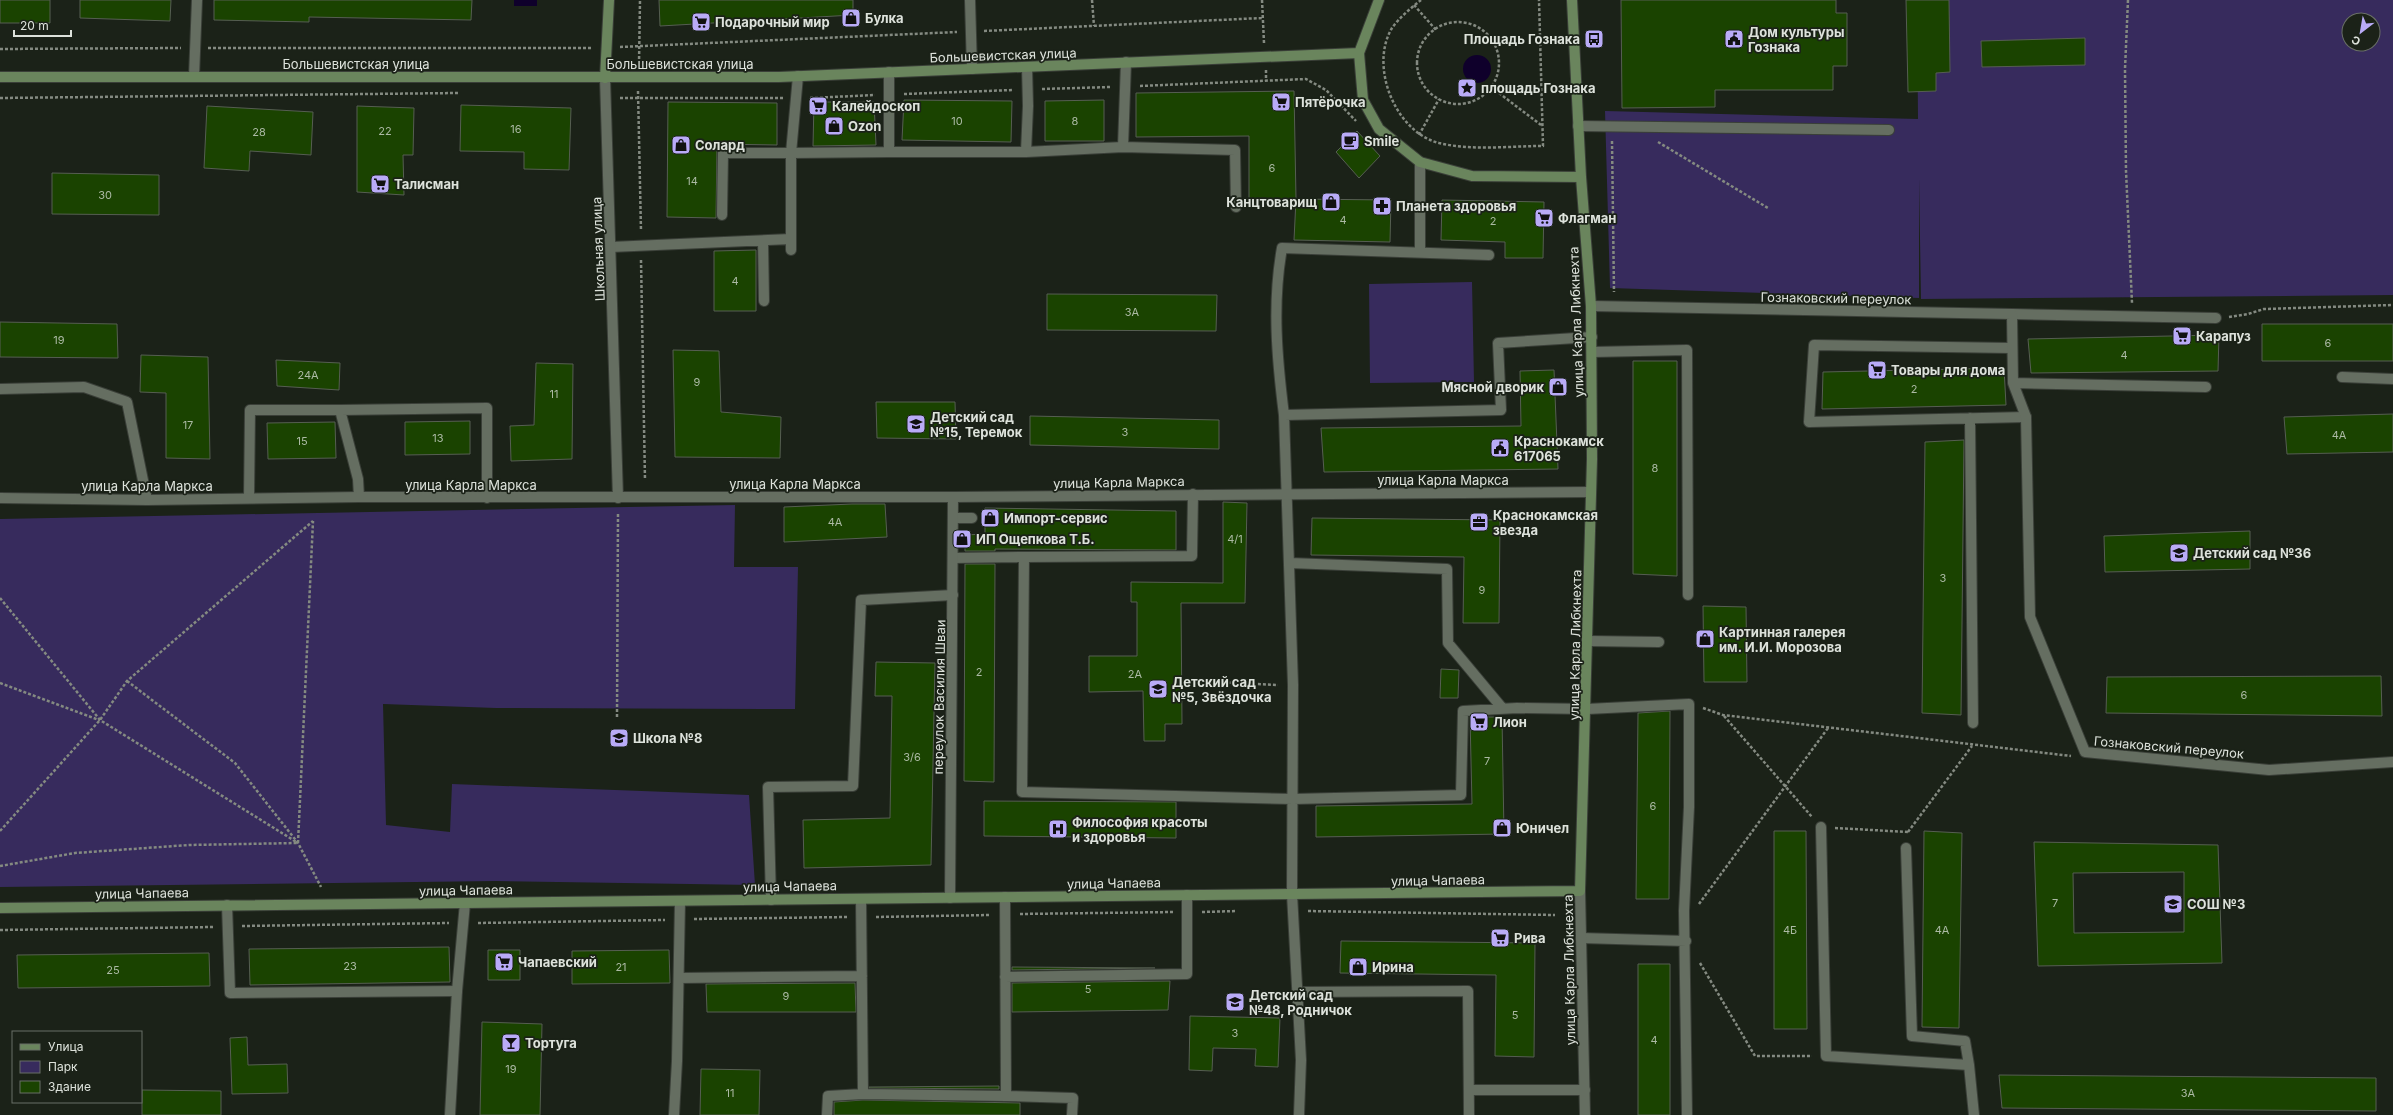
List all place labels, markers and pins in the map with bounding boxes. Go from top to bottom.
shop icon: Булка [840,7,862,29]
place label: Булка [865,10,904,26]
supermarket icon: Подарочный мир [690,11,712,33]
place label: Подарочный мир [715,14,830,30]
place label: Дом культуры Гознака [1748,24,1844,55]
bus stop icon: Площадь Гознака [1583,28,1605,50]
public building icon: Дом культуры Гознака [1723,28,1745,50]
place label: Площадь Гознака [1464,31,1580,47]
place icon: площадь Гознака [1456,77,1478,99]
place label: площадь Гознака [1481,80,1595,96]
supermarket icon: Пятёрочка [1270,91,1292,113]
place label: Пятёрочка [1295,94,1366,110]
supermarket icon: Калейдоскоп [807,95,829,117]
place label: Калейдоскоп [832,98,920,114]
shop icon: Ozon [823,115,845,137]
place label: Ozon [848,118,881,134]
cafe icon: Smile [1339,130,1361,152]
place label: Smile [1364,133,1399,149]
shop icon: Солард [670,134,692,156]
place label: Солард [695,137,745,153]
supermarket icon: Талисман [369,173,391,195]
place label: Талисман [394,176,459,192]
shop icon: Канцтоварищ [1320,191,1342,213]
place label: Канцтоварищ [1226,194,1317,210]
pharmacy icon: Планета здоровья [1371,195,1393,217]
place label: Планета здоровья [1396,198,1516,214]
supermarket icon: Флагман [1533,207,1555,229]
place label: Флагман [1558,210,1616,226]
supermarket icon: Карапуз [2171,325,2193,347]
place label: Карапуз [2196,328,2251,344]
supermarket icon: Товары для дома [1866,359,1888,381]
place label: Товары для дома [1891,362,2005,378]
shop icon: Мясной дворик [1547,376,1569,398]
place label: Мясной дворик [1441,379,1544,395]
place label: Детский сад №15, Теремок [930,409,1023,440]
school or university icon: Детский сад №15, Теремок [905,413,927,435]
place label: Краснокамск 617065 [1514,433,1604,464]
public building icon: Краснокамск 617065 [1489,437,1511,459]
shop icon: Импорт-сервис [979,507,1001,529]
place label: Краснокамская звезда [1493,507,1598,538]
place label: Импорт-сервис [1004,510,1108,526]
office icon: Краснокамская звезда [1468,511,1490,533]
shop icon: ИП Ощепкова Т.Б. [951,528,973,550]
place label: ИП Ощепкова Т.Б. [976,531,1095,547]
school or university icon: Детский сад №36 [2168,542,2190,564]
place label: Детский сад №36 [2193,545,2311,561]
place label: Картинная галерея им. И.И. Морозова [1719,624,1846,655]
shop icon: Картинная галерея им. И.И. Морозова [1694,628,1716,650]
place label: Детский сад №5, Звёздочка [1172,674,1271,705]
school or university icon: Детский сад №5, Звёздочка [1147,678,1169,700]
supermarket icon: Лион [1468,711,1490,733]
place label: Лион [1493,714,1527,730]
school or university icon: Школа №8 [608,727,630,749]
place label: Школа №8 [633,730,702,746]
place label: Философия красоты и здоровья [1072,814,1208,845]
shop icon: Юничел [1491,817,1513,839]
hospital icon: Философия красоты и здоровья [1047,818,1069,840]
place label: Юничел [1516,820,1569,836]
school or university icon: СОШ №3 [2162,893,2184,915]
place label: СОШ №3 [2187,896,2245,912]
supermarket icon: Рива [1489,927,1511,949]
place label: Рива [1514,930,1546,946]
supermarket icon: Чапаевский [493,951,515,973]
place label: Чапаевский [518,954,597,970]
shop icon: Ирина [1347,956,1369,978]
place label: Ирина [1372,959,1414,975]
place label: Детский сад №48, Родничок [1249,987,1352,1018]
school or university icon: Детский сад №48, Родничок [1224,991,1246,1013]
bar icon: Тортуга [500,1032,522,1054]
place label: Тортуга [525,1035,577,1051]

